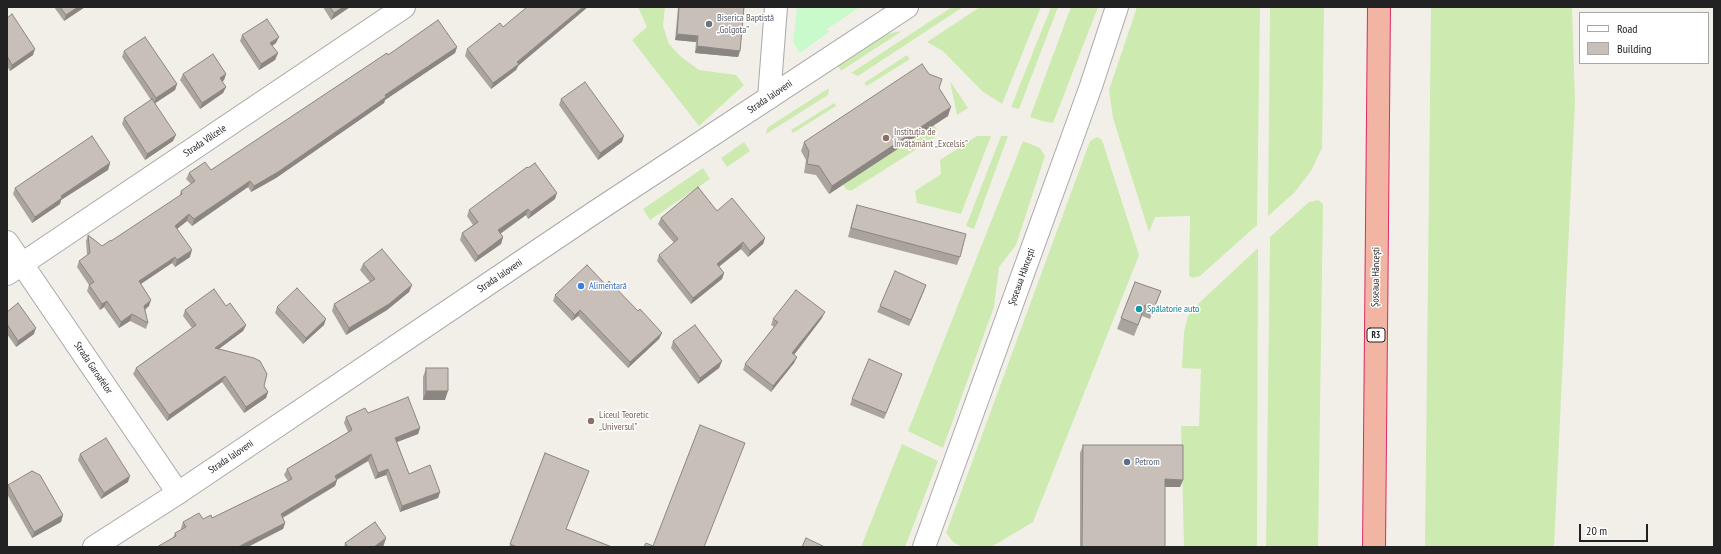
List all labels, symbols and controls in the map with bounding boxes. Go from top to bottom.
place label: Biserica Baptistă „Golgota” [717,12,774,36]
legend [1579,12,1709,64]
marker: Biserica Baptistă „Golgota” [704,19,714,29]
text: Road [1617,21,1637,36]
text: Building [1617,41,1652,56]
street label: Strada Ialoveni [745,78,795,116]
street label: Strada Vâlcele [181,122,229,160]
place label: Instituția de Învățământ „Excelsis” [894,126,968,150]
marker: Instituția de Învățământ „Excelsis” [881,133,891,143]
street label: Șoseaua Hâncești [1006,247,1038,307]
street label: Șoseaua Hâncești [1369,247,1383,307]
street label: Strada Ialoveni [475,257,525,295]
place label: Alimentară [589,280,627,292]
marker: Alimentară [576,281,586,291]
place label: Spălatorie auto [1147,303,1199,315]
marker: Spălatorie auto [1134,304,1144,314]
road number: R3 [1367,328,1385,342]
street label: Strada Garoafelor [71,340,115,396]
place label: Liceul Teoretic „Universul” [599,409,649,432]
marker: Liceul Teoretic „Universul” [586,416,596,426]
street label: Strada Ialoveni [206,438,256,476]
place label: Petrom [1135,456,1160,468]
marker: Petrom [1122,457,1132,467]
scale bar [1581,516,1650,542]
text: 20 m [1586,523,1607,538]

